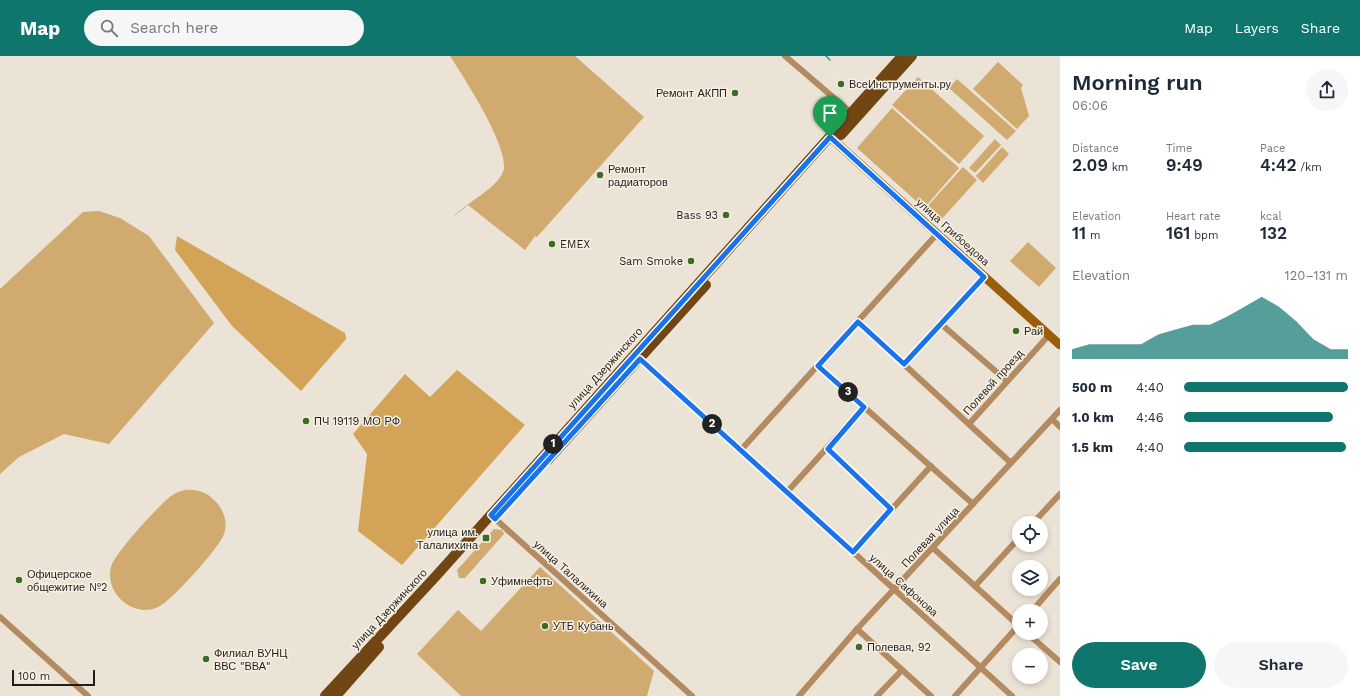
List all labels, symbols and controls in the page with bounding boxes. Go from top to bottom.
search box [84,10,364,46]
text: Map [20,17,60,40]
icon: search [98,17,120,39]
text: Search here [130,19,218,37]
text: Map [1184,20,1213,36]
text: Layers [1235,20,1279,36]
text: Share [1301,20,1340,36]
button: share [1306,69,1348,111]
text: Morning run [1072,70,1203,95]
place label: ВсеИнструменты.ру [849,78,951,91]
marker: ВсеИнструменты.ру [836,79,846,89]
place label: Ремонт АКПП [656,87,727,100]
marker: Ремонт АКПП [730,88,740,98]
pin [813,96,847,137]
text: 06:06 [1072,98,1108,113]
icon: arrive [819,102,841,124]
text: Distance [1072,142,1119,155]
text: Time [1166,142,1192,155]
text: Pace [1260,142,1285,155]
text: 2.09 [1072,155,1108,175]
text: 9:49 [1166,155,1203,175]
text: 4:42 [1260,155,1297,175]
text: km [1108,161,1128,174]
text: /km [1297,161,1322,174]
place label: Ремонт радиаторов [608,163,668,189]
marker: Ремонт радиаторов [595,170,605,180]
street label: улица Грибоедова [913,196,993,269]
place label: Bass 93 [676,209,718,222]
marker: Bass 93 [721,210,731,220]
text: Elevation [1072,210,1121,223]
text: Heart rate [1166,210,1220,223]
text: kcal [1260,210,1282,223]
text: 11 [1072,223,1086,243]
text: 161 [1166,223,1190,243]
text: 132 [1260,223,1287,243]
text: m [1086,229,1100,242]
text: bpm [1190,229,1218,242]
place label: EMEX [560,238,590,251]
marker: EMEX [547,239,557,249]
place label: Sam Smoke [619,255,683,268]
marker: Sam Smoke [686,256,696,266]
text: Elevation [1072,268,1130,283]
text: 120–131 m [1285,268,1348,283]
street label: улица Дзержинского [565,325,645,412]
place label: Рай [1024,325,1043,338]
marker: Рай [1011,326,1021,336]
street label: Полевой проезд [961,347,1026,418]
text: 500 m [1072,380,1112,395]
text: 4:40 [1136,380,1164,395]
pin: 3 [838,382,858,402]
text: 3 [845,385,851,398]
text: 1.0 km [1072,410,1114,425]
text: 4:46 [1136,410,1164,425]
pin: 2 [702,414,722,434]
place label: ПЧ 19119 МО РФ [314,415,400,428]
marker: ПЧ 19119 МО РФ [301,416,311,426]
text: 2 [709,417,715,430]
pin: 1 [543,434,563,454]
text: 1 [551,437,555,450]
text: 1.5 km [1072,440,1113,455]
text: 4:40 [1136,440,1164,455]
street label: Полевая улица [899,504,962,570]
map controls [1012,516,1048,684]
button: locate [1012,516,1048,552]
place label: улица им. Талалихина [417,526,479,552]
marker: улица им. Талалихина [481,533,491,543]
street label: улица Талалихина [531,538,611,612]
street label: улица Сафонова [867,551,941,620]
button: layers [1012,560,1048,596]
street label: улица Дзержинского [349,567,430,652]
place label: Офицерское общежитие №2 [27,568,107,594]
marker: Офицерское общежитие №2 [14,575,24,585]
place label: Уфимнефть [491,575,553,588]
marker: Уфимнефть [478,576,488,586]
button: + [1012,604,1048,640]
place label: УТБ Кубань [553,620,614,633]
marker: УТБ Кубань [540,621,550,631]
place label: Полевая, 92 [867,641,931,654]
marker: Полевая, 92 [854,642,864,652]
button: Save [1072,642,1206,688]
button: Share [1214,642,1348,688]
place label: Филиал ВУНЦ ВВС "ВВА" [214,647,287,673]
button: − [1012,648,1048,684]
marker: Филиал ВУНЦ ВВС "ВВА" [201,654,211,664]
scale bar [12,668,95,687]
text: 100 m [18,670,50,683]

